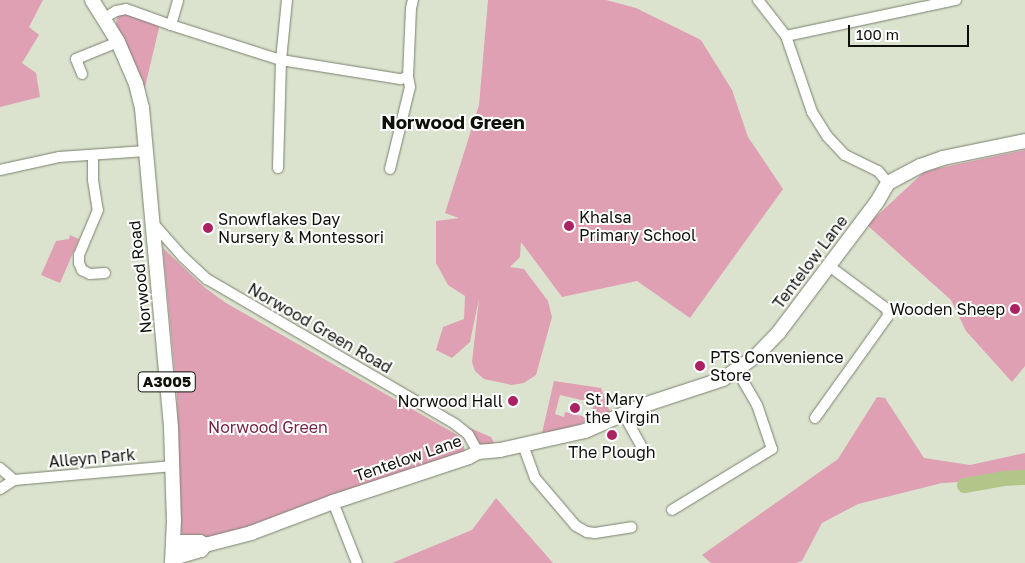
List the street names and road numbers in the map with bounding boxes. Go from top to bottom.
street label: Tentelow Lane [769,212,851,312]
street label: Norwood Road [125,220,155,334]
street label: Norwood Green Road [245,279,395,377]
road number: A3005 [137,370,197,394]
street label: Tentelow Lane [352,431,464,485]
street label: Alleyn Park [48,445,136,471]

